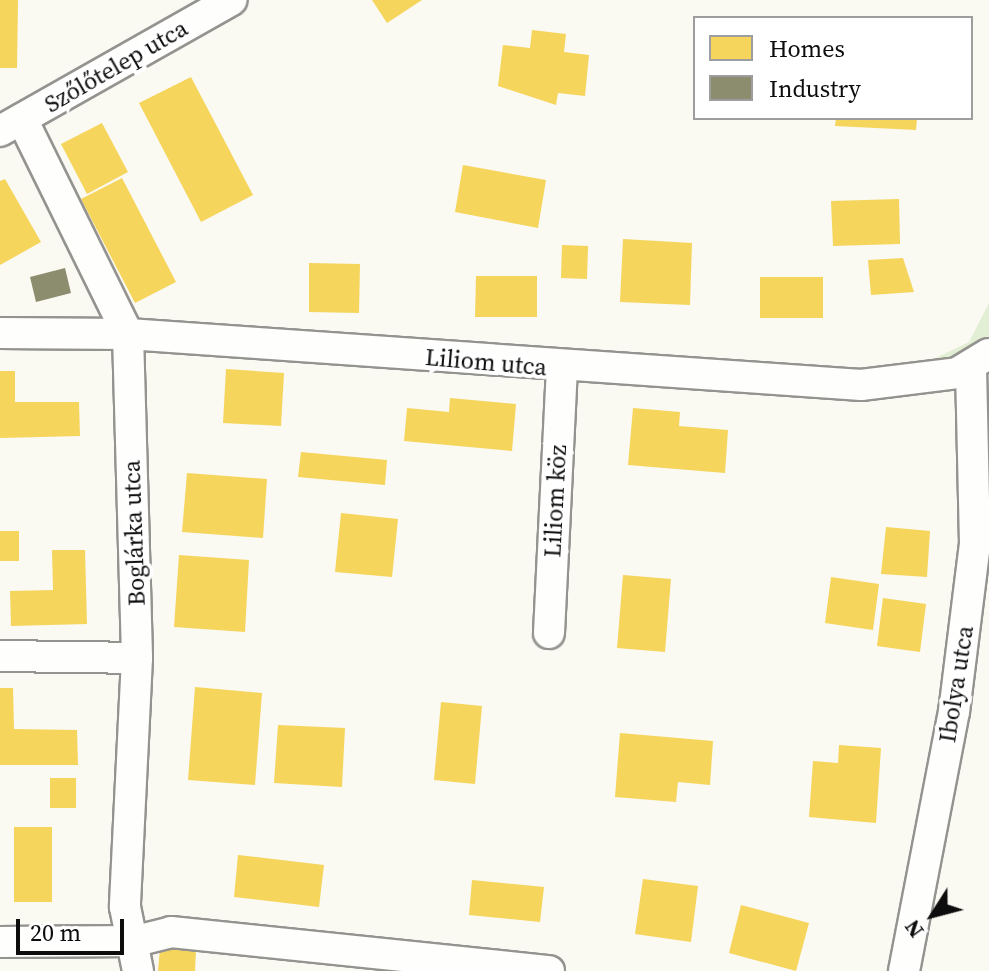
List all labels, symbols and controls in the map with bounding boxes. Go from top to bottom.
street label: Szőlőtelep utca [39,13,193,119]
legend [693,16,973,120]
text: Homes [769,32,845,65]
text: Industry [769,72,861,105]
street label: Liliom utca [424,342,548,382]
street label: Liliom köz [538,444,572,558]
street label: Boglárka utca [117,460,151,606]
street label: Ibolya utca [933,623,979,745]
north arrow [893,875,973,955]
scale bar [20,903,128,953]
text: N [897,914,930,944]
text: 20 m [30,916,81,949]

